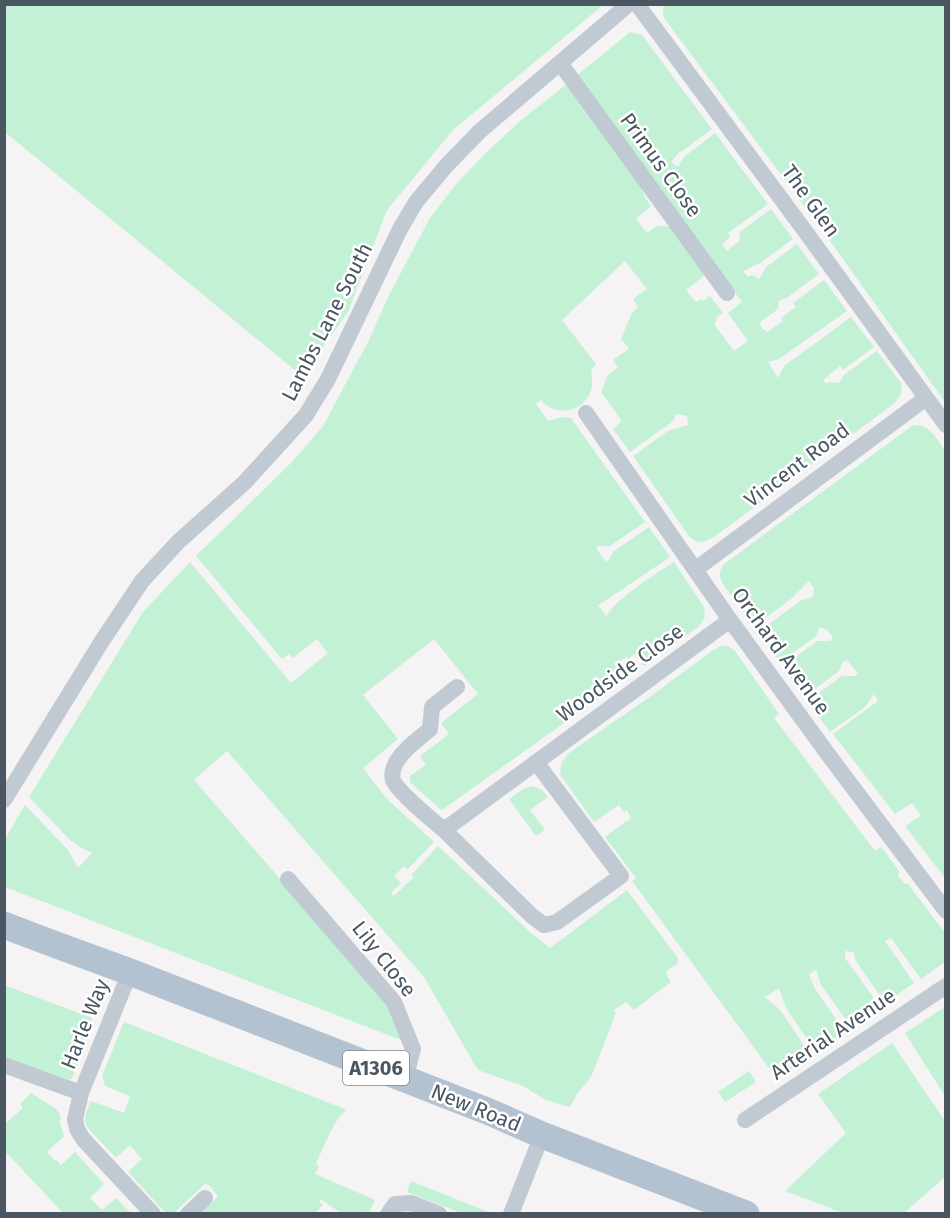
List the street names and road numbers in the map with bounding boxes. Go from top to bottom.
street label: Primus Close [614,108,708,222]
street label: The Glen [776,160,846,242]
street label: Lambs Lane South [276,238,378,406]
street label: Vincent Road [739,417,855,513]
street label: Orchard Avenue [726,582,836,720]
street label: Woodside Close [551,618,689,728]
street label: Lily Close [346,916,422,1002]
street label: Harle Way [55,974,115,1073]
street label: Arterial Avenue [765,983,901,1085]
road number: A1306 [343,1051,409,1085]
street label: New Road [427,1078,525,1138]

